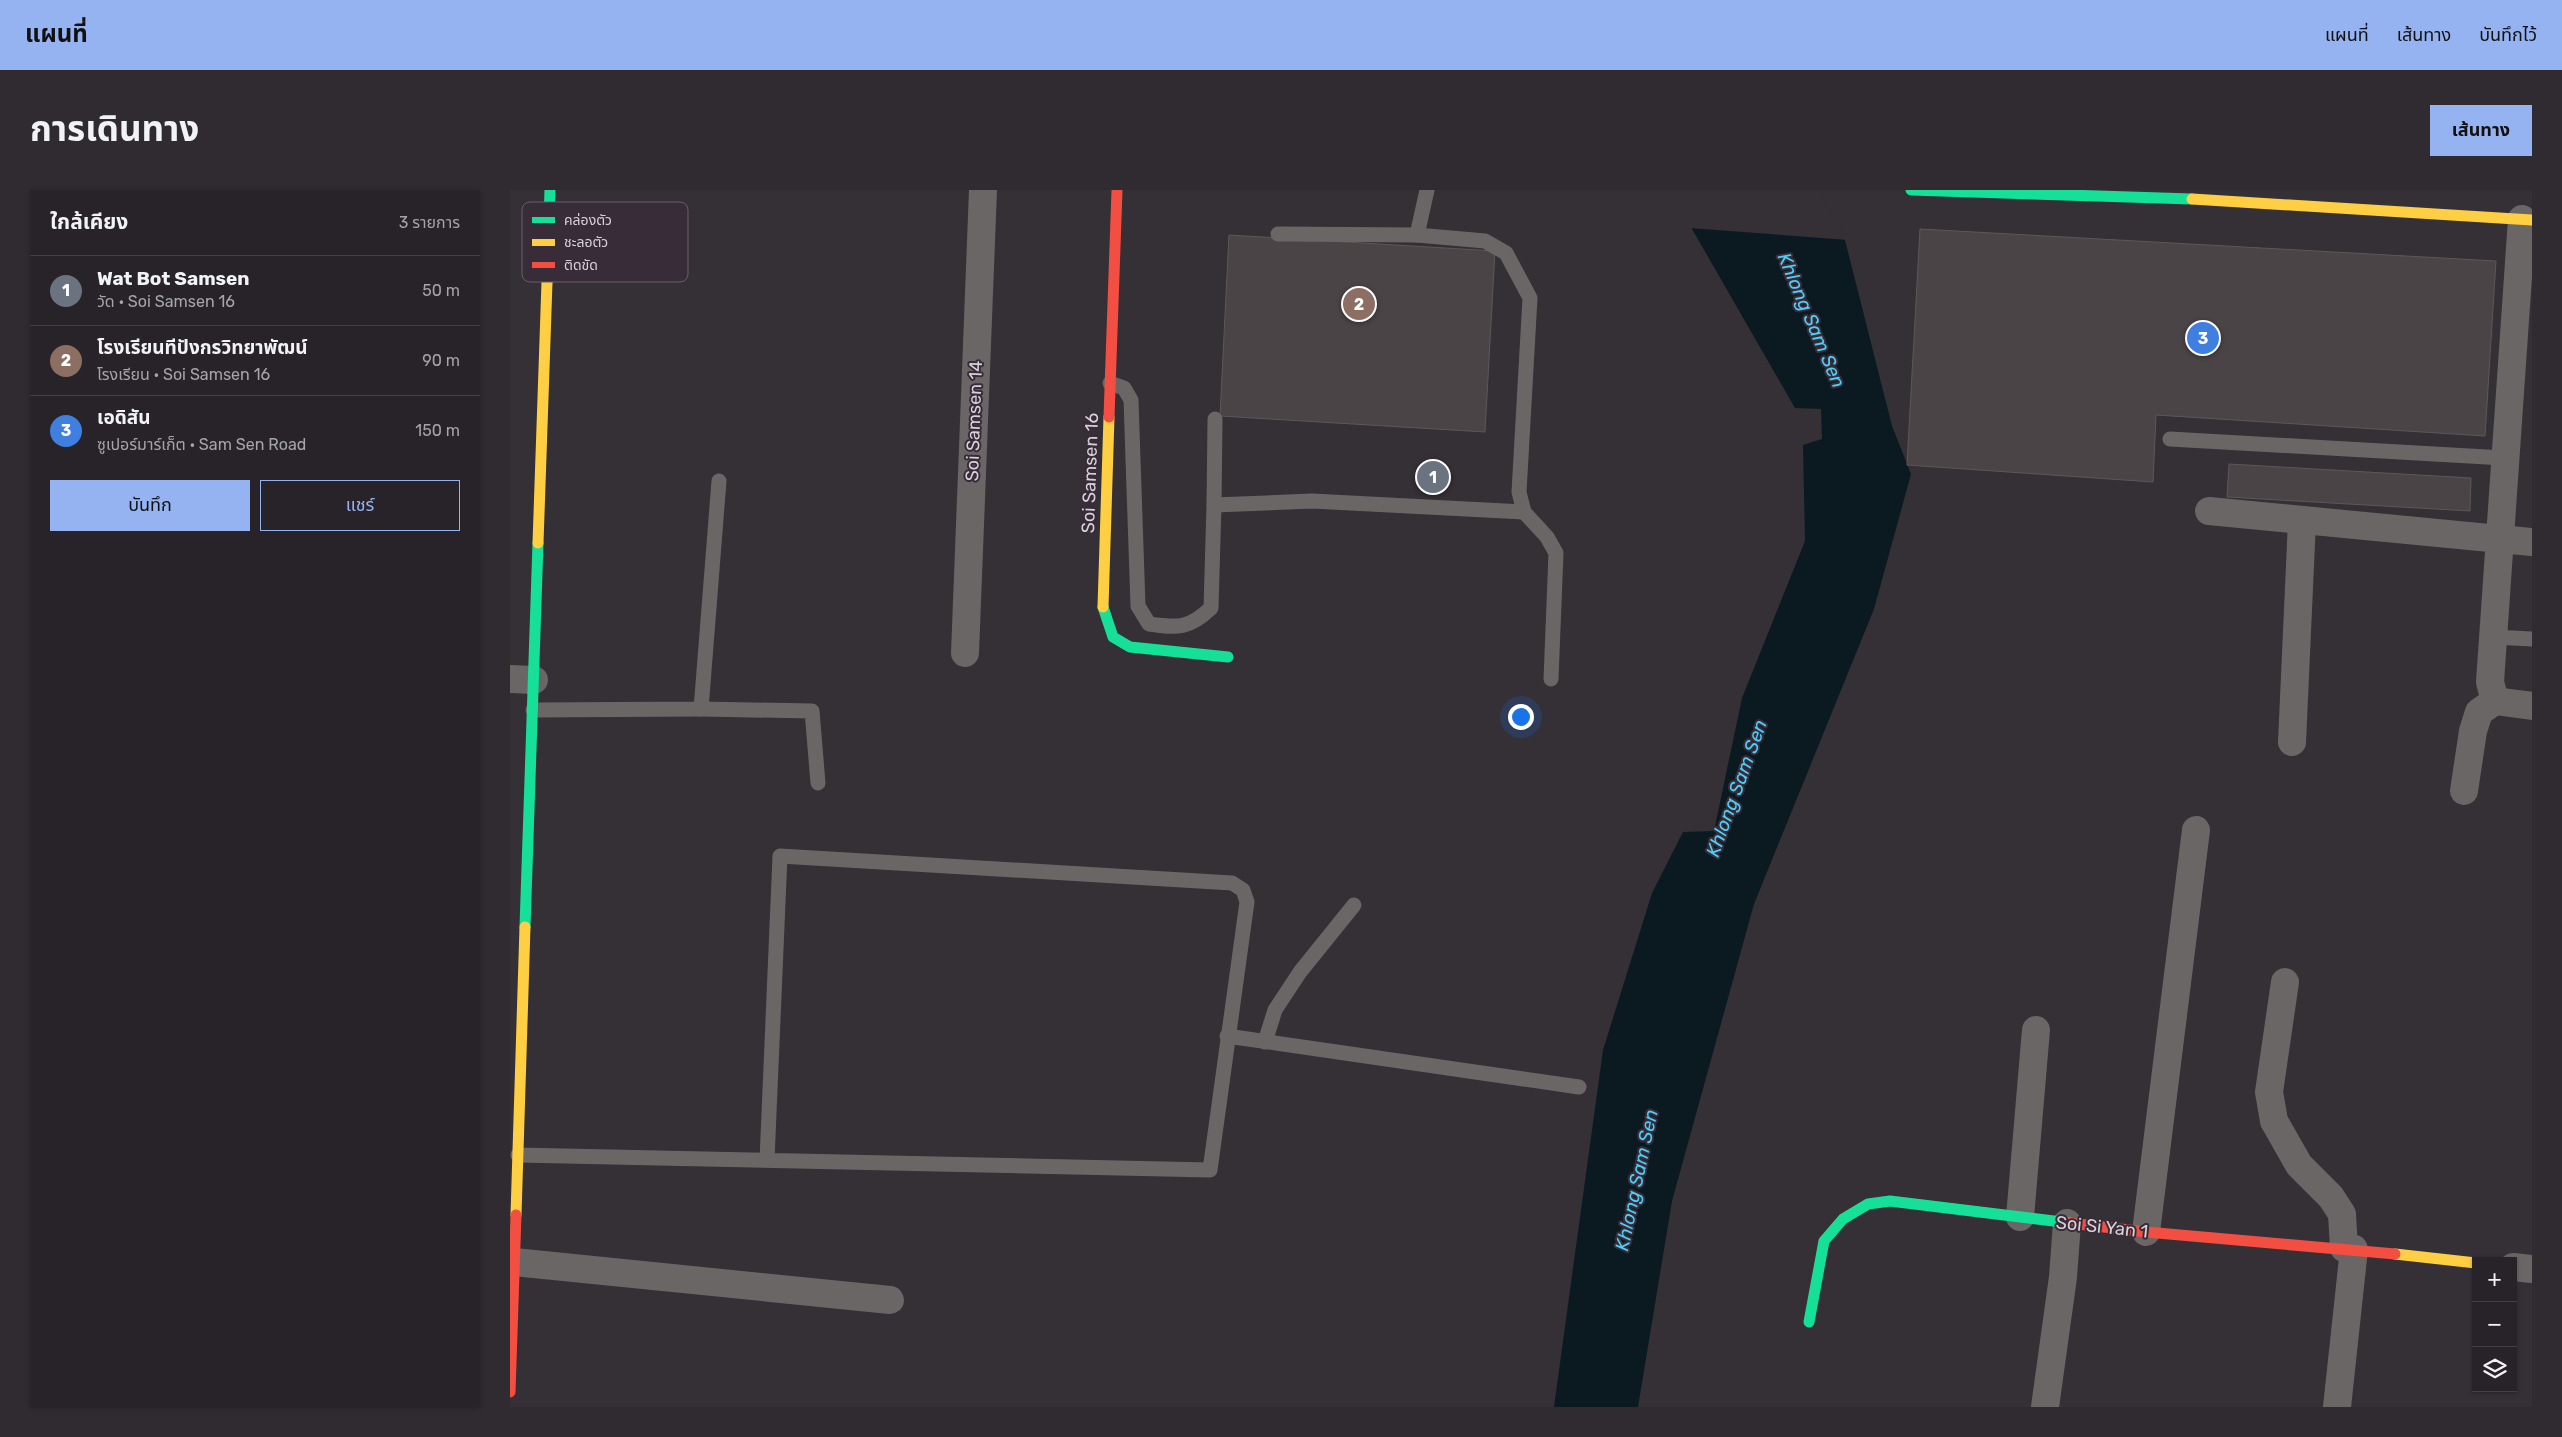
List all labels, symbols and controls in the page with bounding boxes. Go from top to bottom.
text: แผนที่ [25,20,88,48]
text: แผนที่ [2325,24,2369,46]
text: เส้นทาง [2397,24,2451,46]
text: บันทึกไว้ [2479,24,2537,46]
button: เส้นทาง [2430,105,2532,156]
text: การเดินทาง [30,108,199,150]
legend [522,202,688,282]
text: ใกล้เคียง [50,209,128,234]
text: คล่องตัว [564,212,612,229]
text: 3 รายการ [399,213,460,232]
text: ชะลอตัว [564,234,608,251]
water label: Khlong Sam Sen [1773,249,1850,391]
text: ติดขัด [564,257,598,274]
text: Wat Bot Samsen [97,267,250,290]
text: 1 [62,281,70,300]
text: 50 m [422,281,460,300]
pin: 2 [1343,285,1375,323]
text: วัด · Soi Samsen 16 [97,292,235,311]
pin: 3 [2187,319,2219,357]
text: โรงเรียนทีปังกรวิทยาพัฒน์ [97,336,308,359]
text: 2 [61,351,71,370]
text: 90 m [422,351,460,370]
street label: Soi Samsen 14 [961,360,987,482]
text: โรงเรียน · Soi Samsen 16 [97,365,270,384]
text: เอดิสัน [97,406,150,429]
street label: Soi Samsen 16 [1077,412,1103,534]
text: 3 [61,421,71,440]
text: 150 m [415,421,460,440]
text: ซูเปอร์มาร์เก็ต · Sam Sen Road [97,435,306,454]
pin: 1 [1417,458,1449,496]
button: บันทึก [50,480,250,531]
button: แชร์ [260,480,460,531]
your location [1508,704,1534,730]
water label: Khlong Sam Sen [1701,716,1772,860]
water label: Khlong Sam Sen [1610,1107,1663,1253]
street label: Soi Si Yan 1 [2055,1211,2149,1243]
map controls [2472,1257,2517,1392]
button: + [2472,1257,2517,1302]
button: − [2472,1302,2517,1347]
button: layers [2472,1347,2517,1392]

